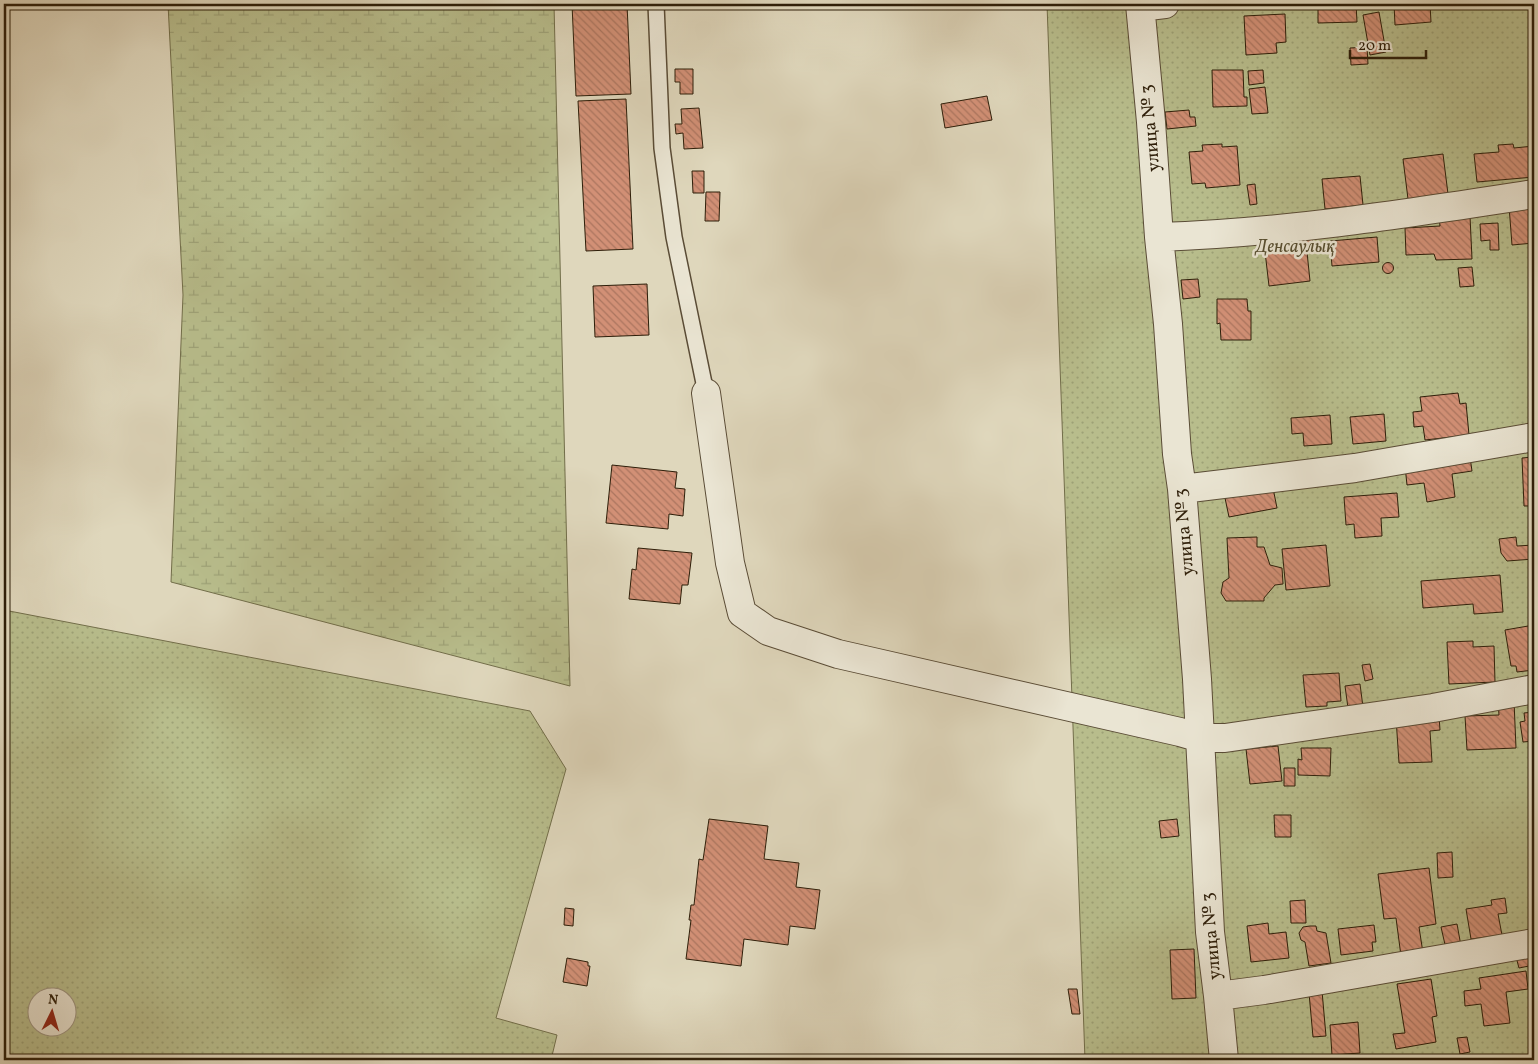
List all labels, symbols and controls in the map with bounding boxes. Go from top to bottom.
scale bar [1350,28,1427,60]
text: 20 m [1358,36,1391,57]
street label: улица № 3 [1135,83,1167,173]
park label: Денсаулық [1253,235,1335,260]
street label: улица № 3 [1169,487,1201,577]
street label: улица № 3 [1196,891,1228,981]
north arrow [28,986,78,1036]
text: N [47,991,59,1010]

